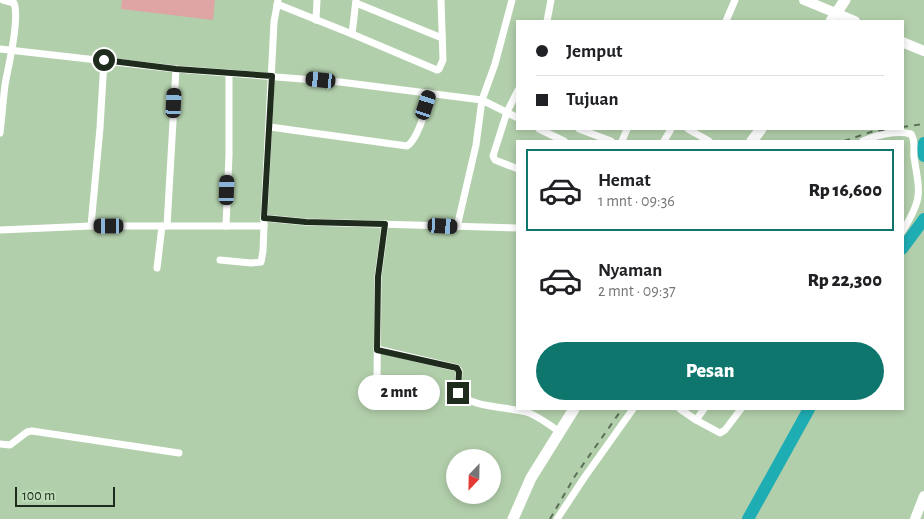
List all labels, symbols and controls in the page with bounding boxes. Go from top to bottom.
text: Jemput [566,42,622,61]
route start [93,49,115,71]
car [305,71,336,89]
car [165,88,182,118]
car [414,88,437,122]
text: Tujuan [566,90,619,109]
icon: car [538,168,583,213]
text: Hemat [598,171,651,190]
car [218,175,235,205]
text: Rp 16,600 [809,181,882,200]
text: 1 mnt · 09:36 [598,193,675,209]
car [427,218,458,234]
car [94,219,124,234]
icon: car [538,258,583,303]
text: Nyaman [598,261,662,280]
text: Rp 22,300 [808,271,882,290]
text: 2 mnt · 09:37 [598,283,676,299]
button: Pesan [536,342,884,400]
callout: 2 mnt [358,376,440,410]
route end [447,382,469,404]
text: 2 mnt [380,384,418,400]
north arrow [446,449,501,504]
map controls [446,449,501,504]
scale bar [15,484,115,507]
text: 100 m [22,489,55,503]

